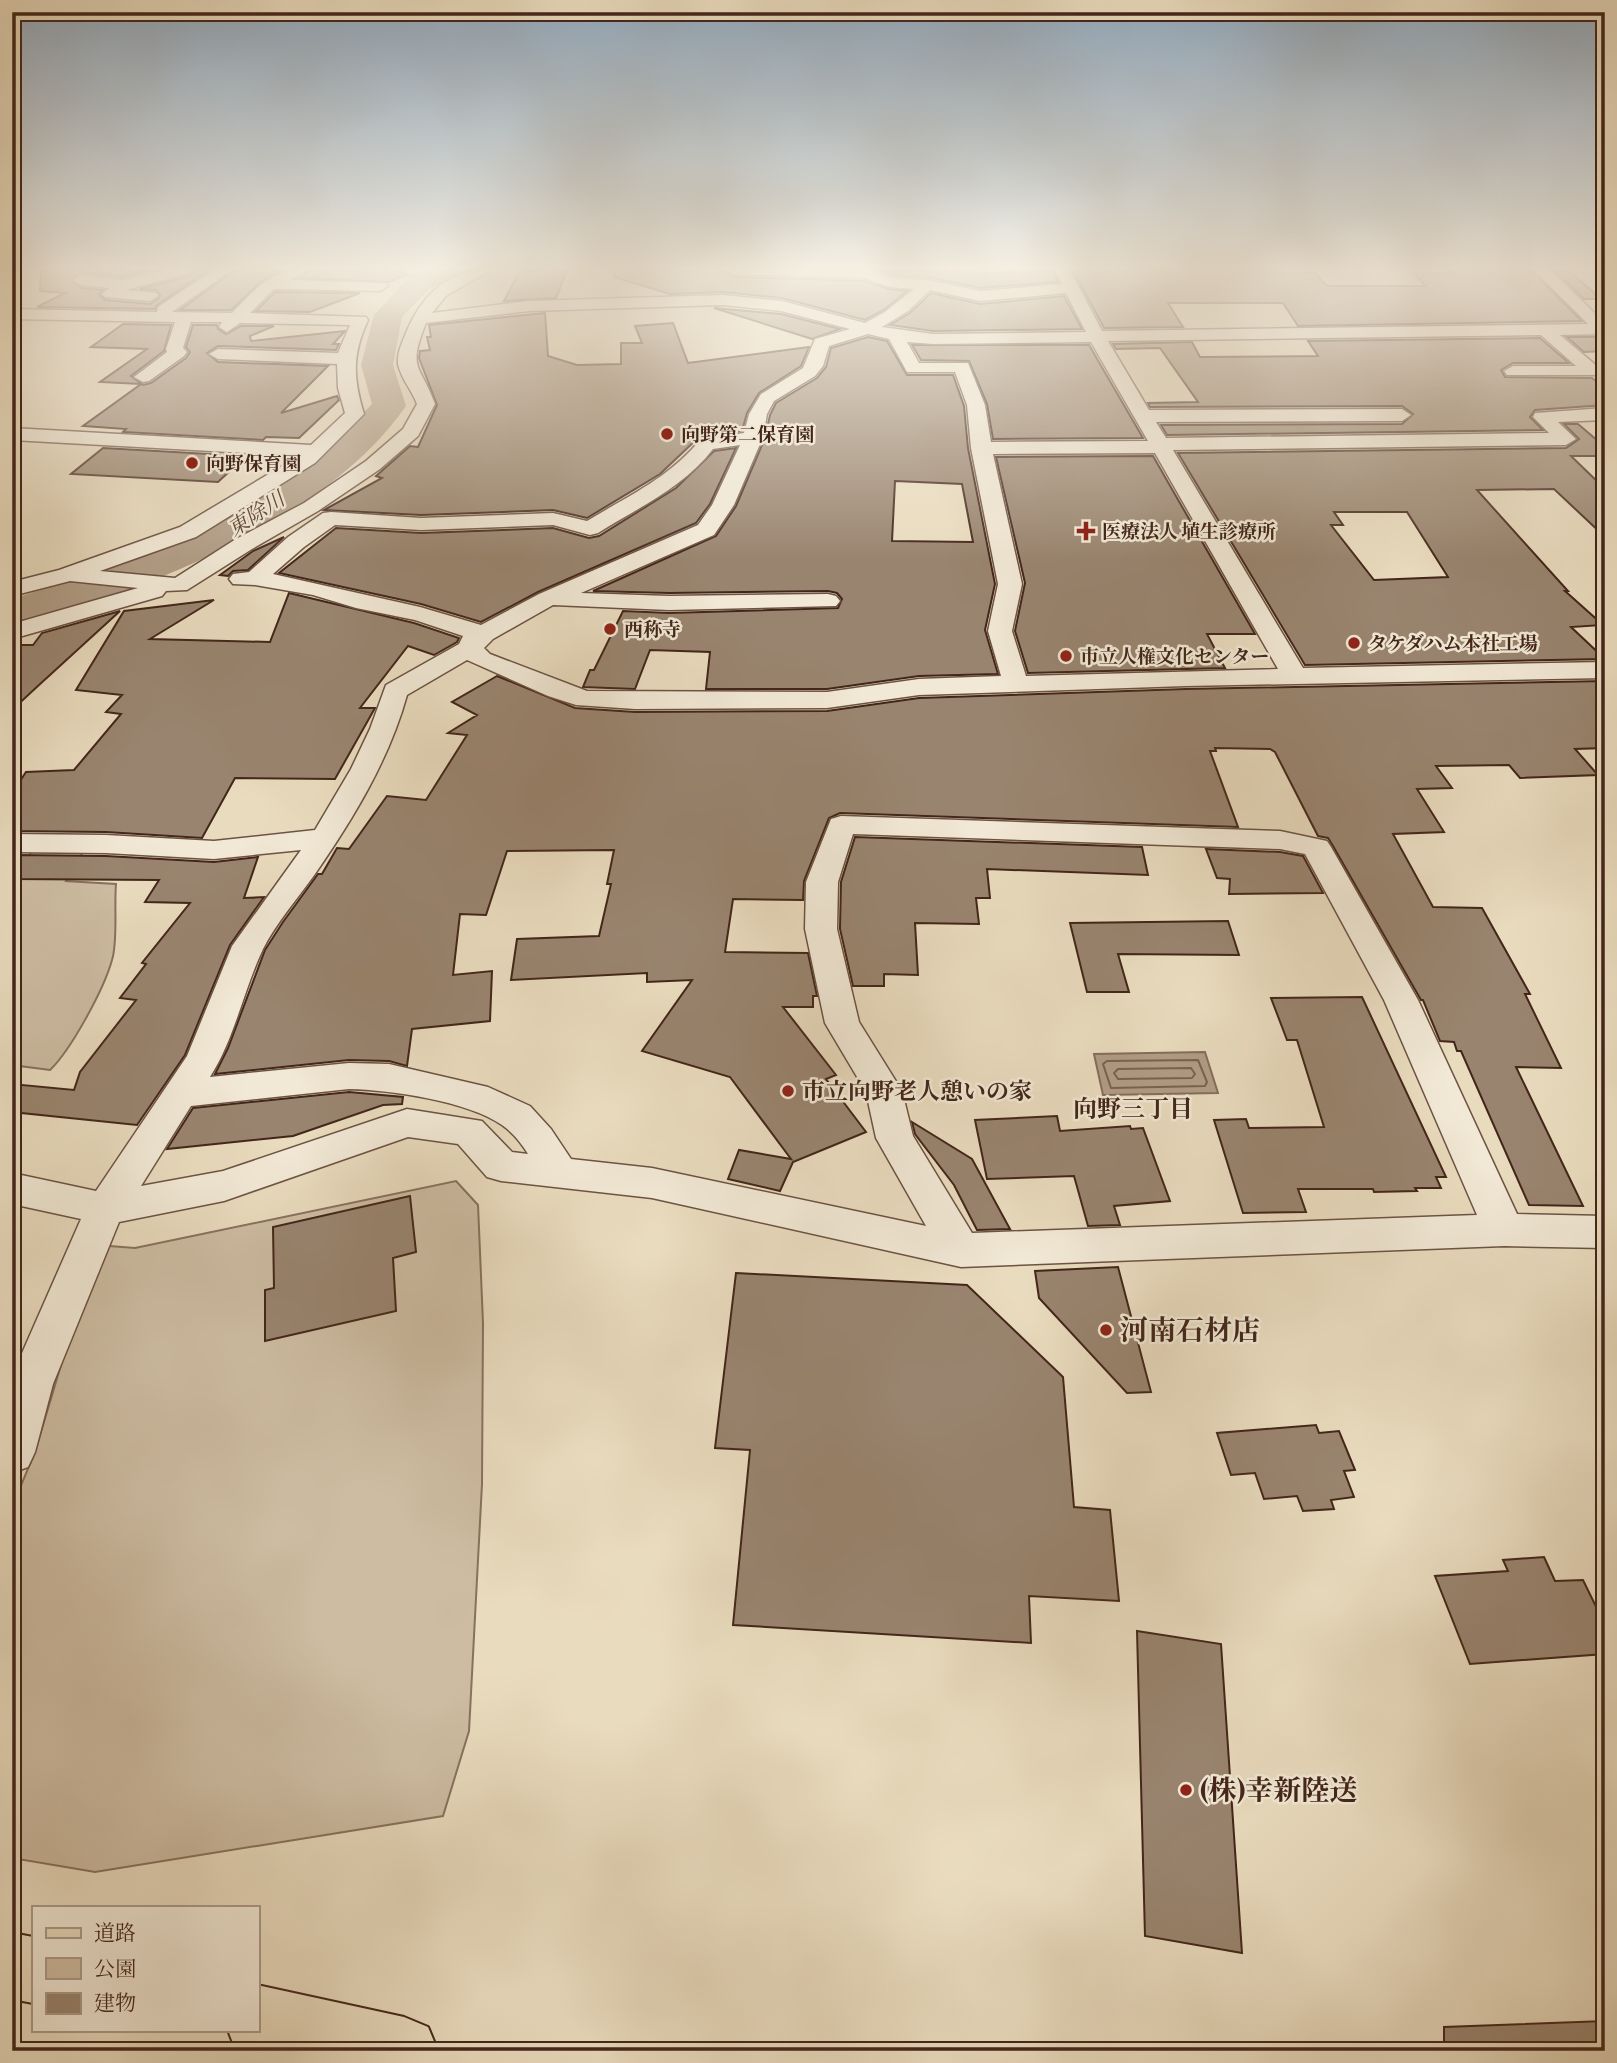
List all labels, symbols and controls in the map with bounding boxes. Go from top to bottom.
place label: 向野第二保育園 [681,423,814,447]
marker: 向野第二保育園 [659,426,675,442]
place label: 向野保育園 [206,452,301,476]
marker: 向野保育園 [184,455,200,471]
water label: 東除川 [223,486,292,543]
place label: 医療法人 埴生診療所 [1102,520,1276,544]
marker: 医療法人 埴生診療所 [1076,521,1096,541]
place label: 西称寺 [624,618,681,642]
marker: 西称寺 [602,621,618,637]
place label: タケダハム本社工場 [1368,632,1538,656]
marker: タケダハム本社工場 [1346,635,1362,651]
place label: 市立人権文化センター [1080,645,1269,669]
marker: 市立人権文化センター [1058,648,1074,664]
place label: 市立向野老人憩いの家 [802,1078,1032,1106]
marker: 市立向野老人憩いの家 [780,1083,796,1099]
district label: 向野三丁目 [1073,1095,1193,1125]
place label: 河南石材店 [1120,1314,1260,1349]
marker: 河南石材店 [1098,1322,1114,1338]
place label: (株)幸新陸送 [1200,1774,1357,1809]
marker: (株)幸新陸送 [1178,1782,1194,1798]
legend [32,1906,259,2032]
text: 道路 [94,1921,136,1947]
text: 公園 [94,1957,136,1983]
text: 建物 [94,1991,136,2017]

